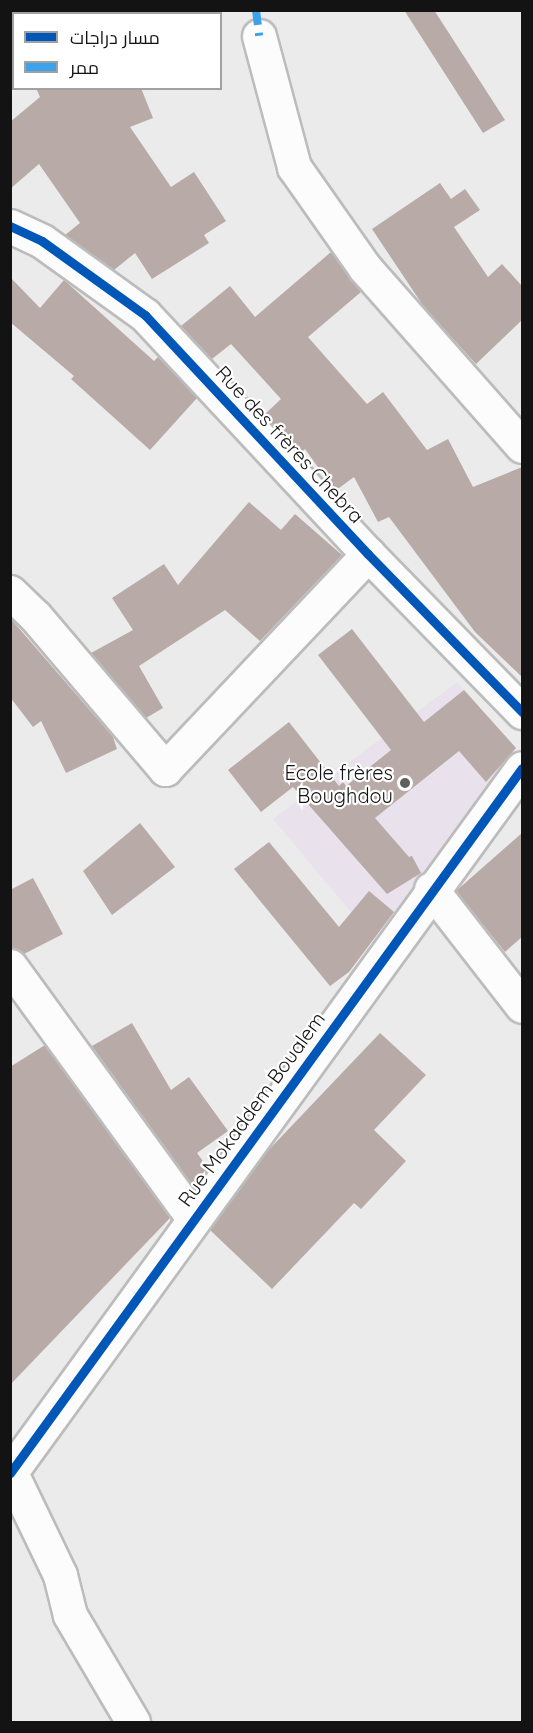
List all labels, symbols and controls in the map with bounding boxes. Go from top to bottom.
legend [12,12,222,90]
text: مسار دراجات [70,26,160,49]
text: ممر [70,56,99,79]
street label: Rue des frères Chebra [211,360,369,528]
place label: Ecole frères Boughdou [284,760,393,807]
marker: Ecole frères Boughdou [398,776,412,790]
street label: Rue Mokaddem Boualem [172,1007,330,1211]

